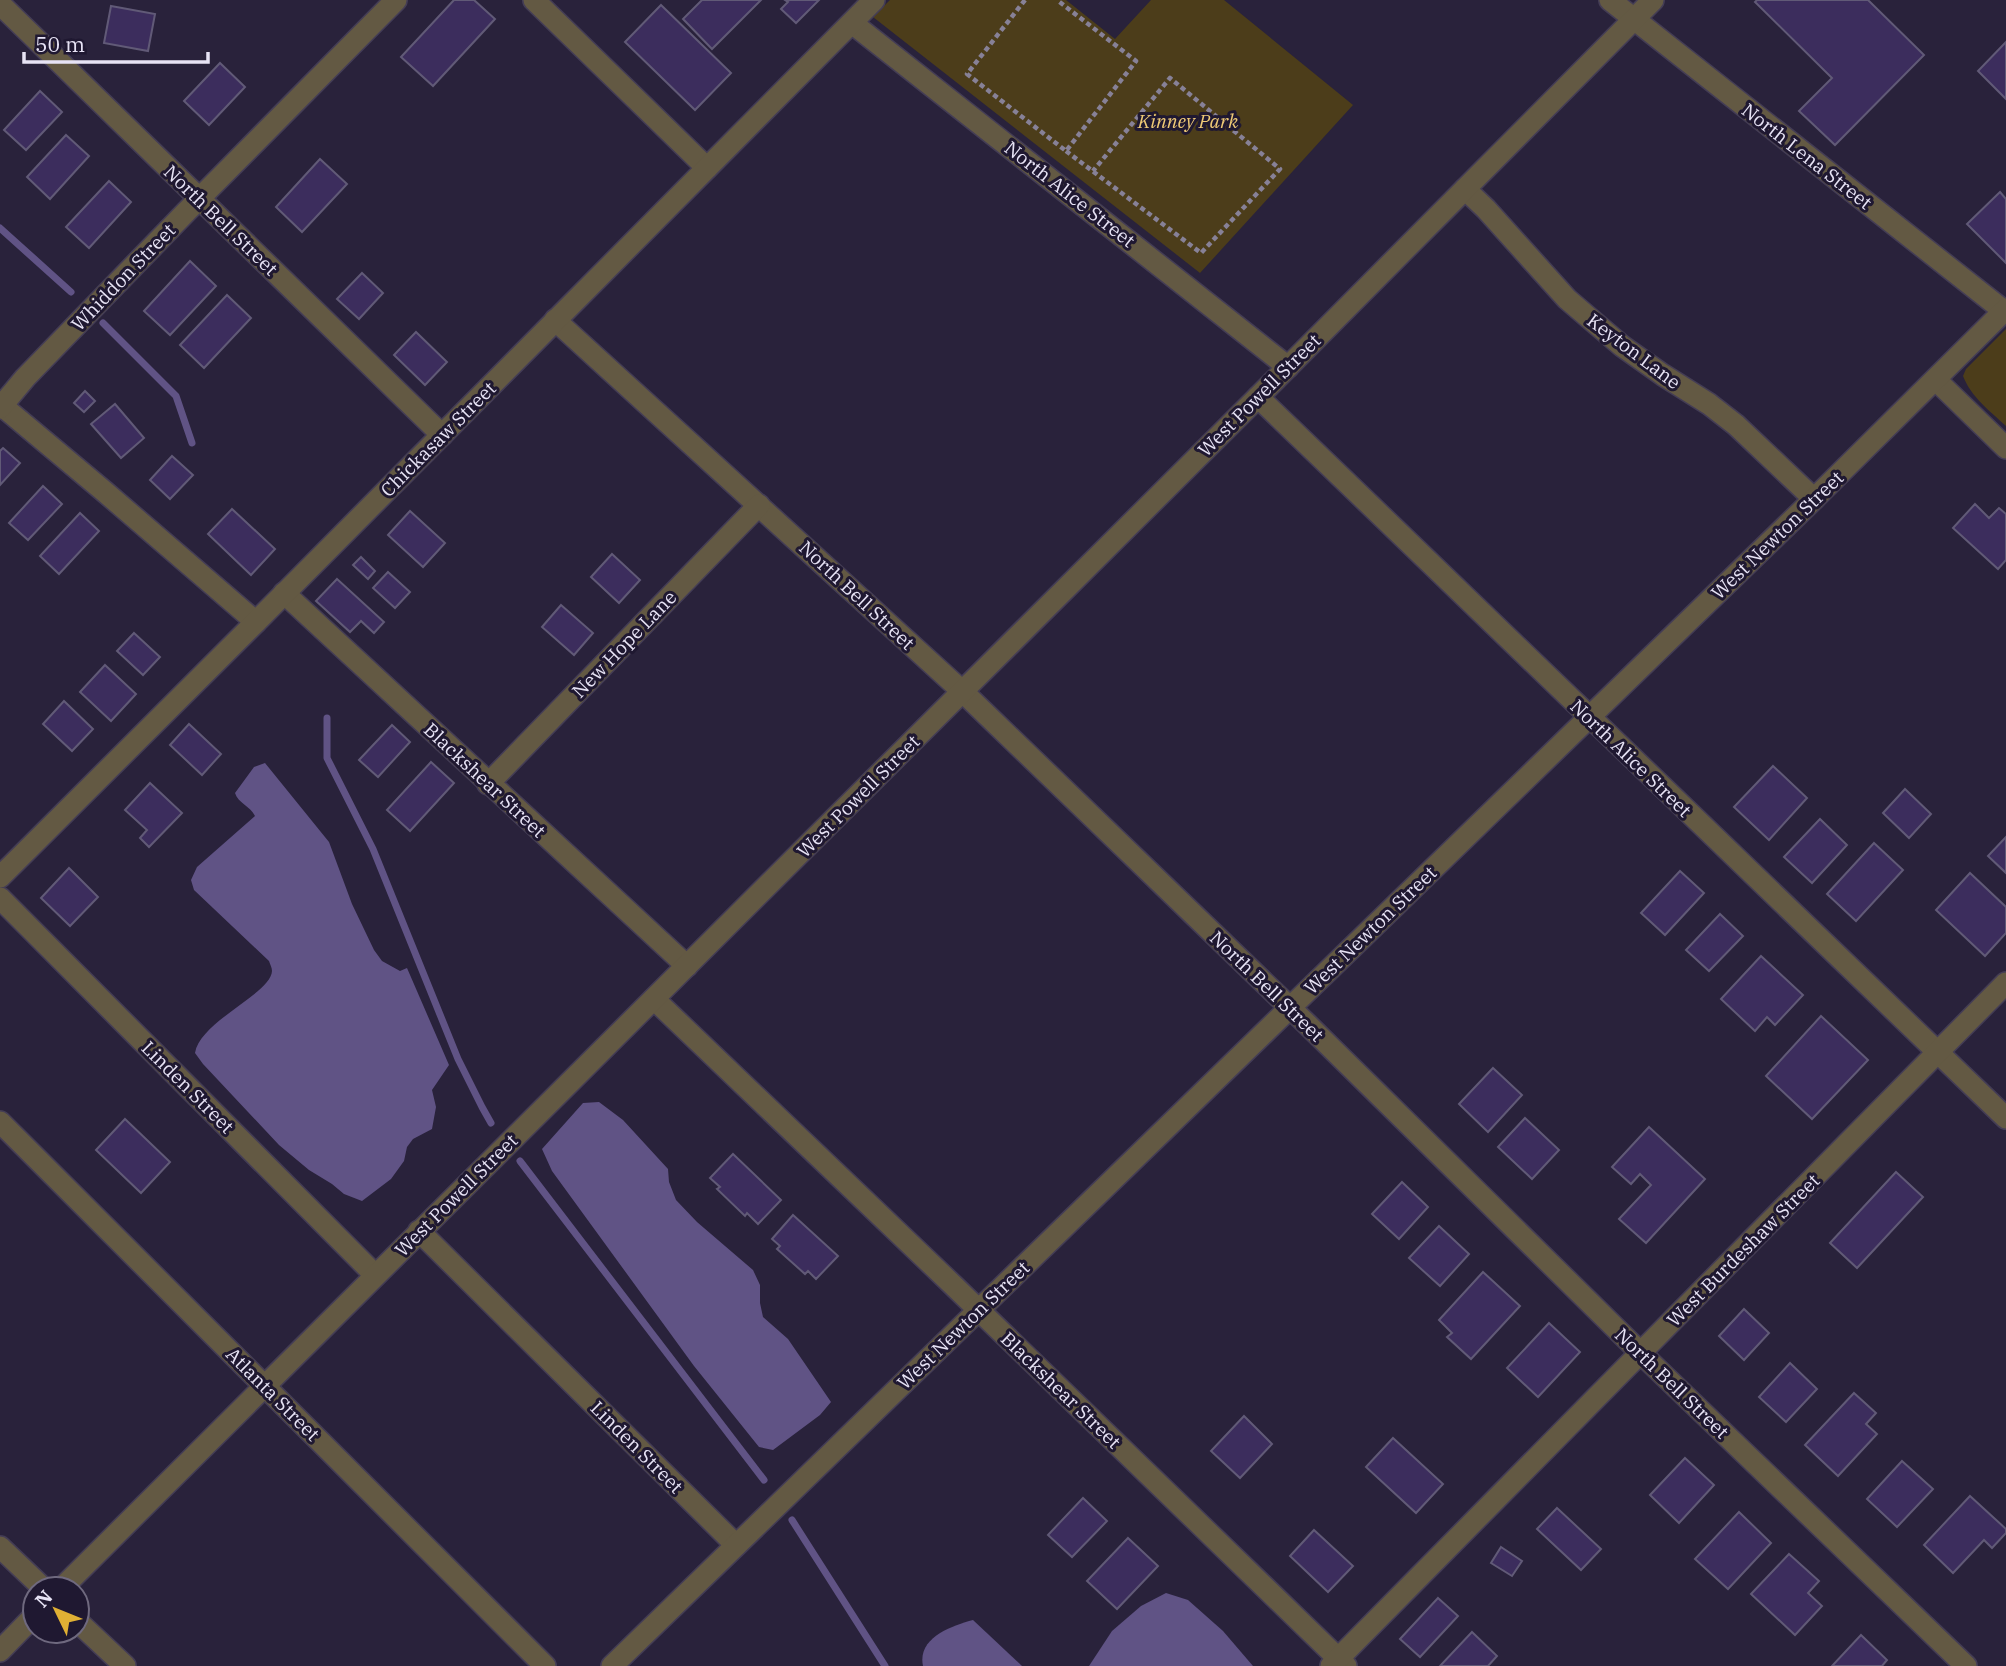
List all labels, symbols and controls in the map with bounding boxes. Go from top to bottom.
scale bar [24,21,208,65]
text: 50 m [35,30,85,58]
street label: North Lena Street [1737,98,1877,215]
park label: Kinney Park [1137,109,1239,133]
street label: North Alice Street [1000,136,1140,253]
street label: North Bell Street [159,160,283,281]
street label: Whiddon Street [66,218,180,336]
street label: Keyton Lane [1582,308,1686,394]
street label: West Powell Street [1193,328,1326,461]
street label: Chickasaw Street [375,376,501,502]
street label: West Newton Street [1706,465,1848,604]
street label: North Bell Street [794,535,920,655]
street label: New Hope Lane [567,585,681,703]
street label: North Alice Street [1565,694,1697,822]
street label: Blackshear Street [419,717,551,843]
street label: West Powell Street [792,729,925,862]
street label: West Newton Street [1299,860,1441,999]
street label: North Bell Street [1205,926,1329,1047]
street label: Linden Street [137,1036,239,1138]
street label: West Powell Street [390,1128,523,1261]
street label: West Burdeshaw Street [1662,1168,1825,1331]
street label: West Newton Street [892,1255,1034,1394]
street label: North Bell Street [1610,1323,1734,1444]
street label: Blackshear Street [996,1327,1126,1454]
street label: Atlanta Street [221,1342,325,1446]
street label: Linden Street [586,1396,688,1498]
north arrow [21,1575,91,1645]
text: N [30,1585,57,1612]

